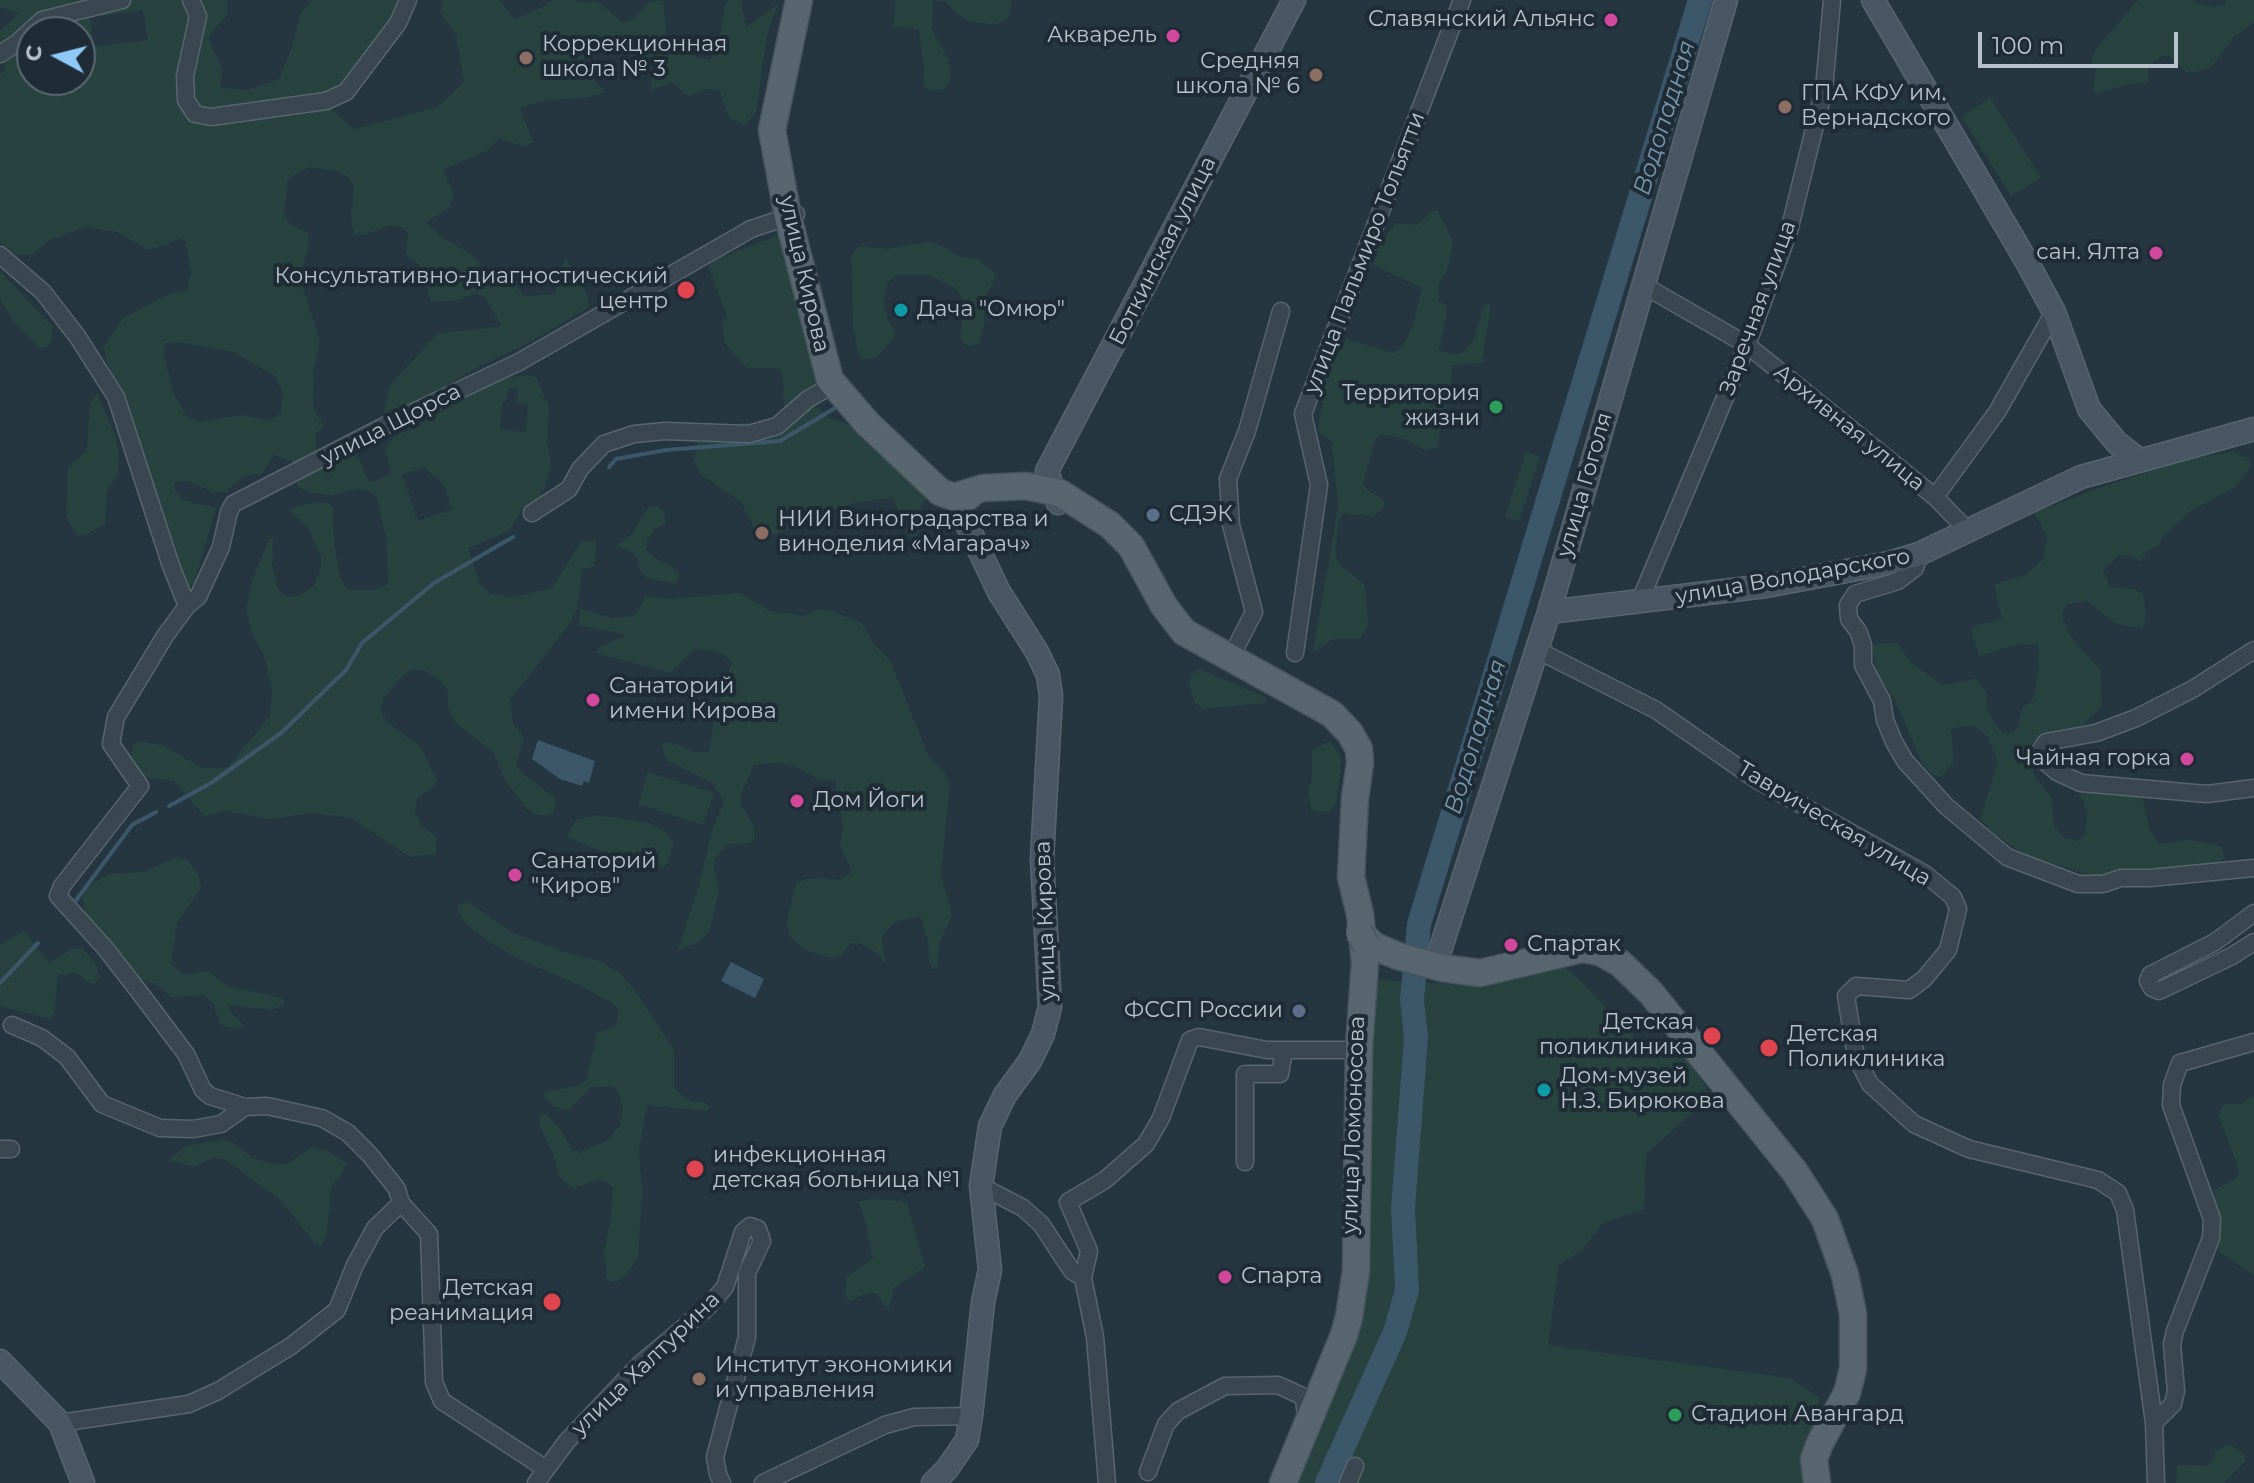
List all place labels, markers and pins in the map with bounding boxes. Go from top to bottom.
place label: Славянский Альянс [1368,7,1595,33]
marker: Славянский Альянс [1602,11,1620,29]
place label: Акварель [1047,23,1157,49]
marker: Акварель [1164,27,1182,45]
place label: Коррекционная школа № 3 [542,32,727,84]
marker: Коррекционная школа № 3 [517,49,535,67]
place label: Средняя школа № 6 [1175,49,1300,100]
marker: Средняя школа № 6 [1307,66,1325,84]
place label: ГПА КФУ им. Вернадского [1801,81,1951,132]
marker: ГПА КФУ им. Вернадского [1776,98,1794,116]
place label: сан. Ялта [2036,240,2140,266]
marker: сан. Ялта [2147,244,2165,262]
place label: Консультативно-диагностический центр [274,264,668,316]
marker: Консультативно-диагностический центр [675,279,697,301]
place label: Дача "Омюр" [917,297,1065,323]
marker: Дача "Омюр" [892,301,910,319]
place label: Территория жизни [1342,381,1480,432]
marker: Территория жизни [1487,398,1505,416]
place label: СДЭК [1169,502,1233,528]
marker: СДЭК [1144,506,1162,524]
place label: НИИ Виноградарства и виноделия «Магарач» [778,507,1049,558]
marker: НИИ Виноградарства и виноделия «Магарач» [753,524,771,542]
place label: Санаторий имени Кирова [609,674,777,726]
marker: Санаторий имени Кирова [584,691,602,709]
place label: Чайная горка [2016,746,2171,772]
marker: Чайная горка [2178,750,2196,768]
place label: Дом Йоги [813,788,925,814]
marker: Дом Йоги [788,792,806,810]
place label: Санаторий "Киров" [531,849,656,900]
marker: Санаторий "Киров" [506,866,524,884]
place label: Спартак [1527,932,1621,958]
marker: Спартак [1502,936,1520,954]
place label: ФССП России [1124,998,1283,1024]
marker: ФССП России [1290,1002,1308,1020]
place label: Детская поликлиника [1539,1010,1694,1062]
place label: Детская Поликлиника [1787,1022,1945,1074]
marker: Детская поликлиника [1701,1025,1723,1047]
marker: Детская Поликлиника [1758,1037,1780,1059]
place label: Дом-музей Н.З. Бирюкова [1560,1064,1725,1116]
marker: Дом-музей Н.З. Бирюкова [1535,1081,1553,1099]
place label: инфекционная детская больница №1 [713,1143,960,1194]
marker: инфекционная детская больница №1 [684,1158,706,1180]
place label: Спарта [1241,1264,1322,1290]
marker: Спарта [1216,1268,1234,1286]
place label: Детская реанимация [389,1276,534,1328]
marker: Детская реанимация [541,1291,563,1313]
place label: Институт экономики и управления [715,1353,953,1404]
marker: Институт экономики и управления [690,1370,708,1388]
place label: Стадион Авангард [1691,1402,1904,1428]
marker: Стадион Авангард [1666,1406,1684,1424]

